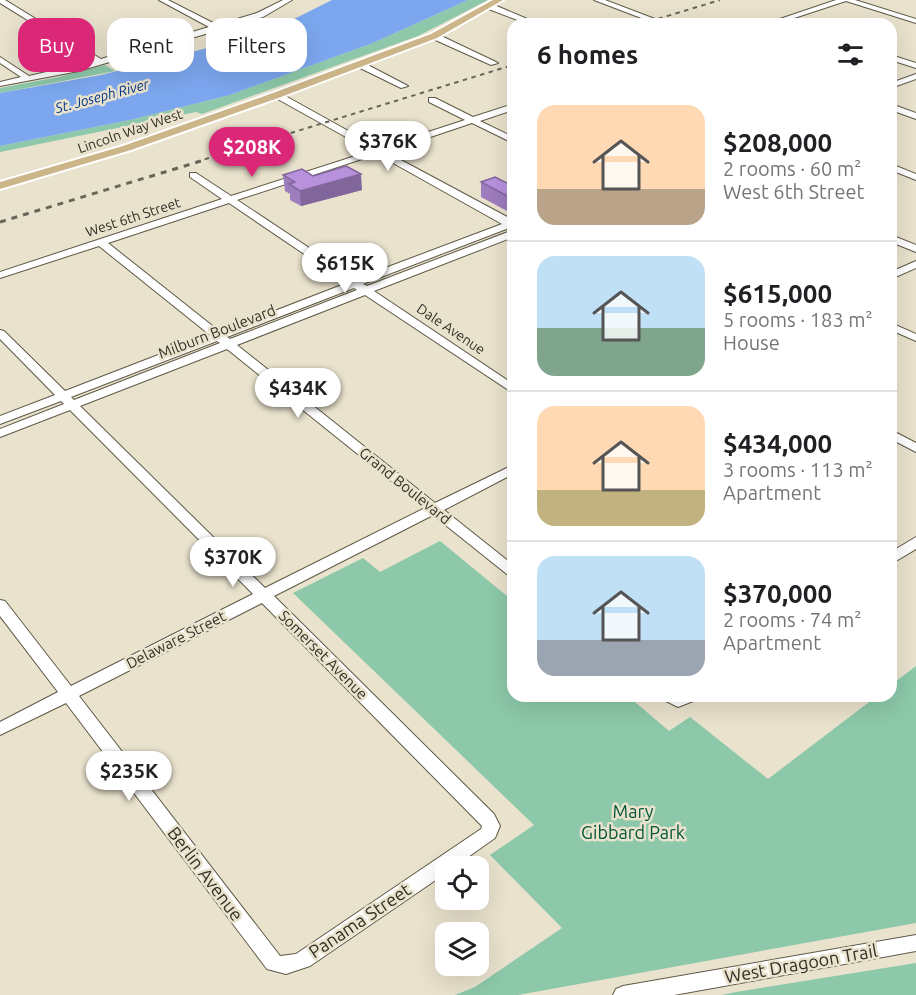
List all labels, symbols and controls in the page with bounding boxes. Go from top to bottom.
chip: Buy [18,18,95,72]
chip: Rent [107,18,194,72]
chip: Filters [206,18,307,72]
icon: filters [834,38,867,71]
text: 6 homes [537,40,638,69]
water label: St. Joseph River [52,76,151,116]
street label: Lincoln Way West [75,105,185,156]
pin: $376K [346,121,430,172]
pin: $208K [210,127,294,178]
text: $208,000 [723,128,832,157]
text: $376K [359,129,417,152]
icon: home [585,129,657,201]
text: $208K [223,135,281,158]
text: 2 rooms · 60 m² [723,157,861,180]
text: West 6th Street [723,180,864,203]
street label: West 6th Street [83,194,183,240]
pin: $615K [303,243,387,294]
text: $615K [316,251,374,274]
text: $615,000 [723,279,832,308]
icon: home [585,280,657,352]
street label: Dale Avenue [414,300,488,358]
street label: Milburn Boulevard [156,301,278,362]
text: 5 rooms · 183 m² [723,308,873,331]
text: House [723,331,780,354]
pin: $434K [256,368,340,419]
text: $434K [269,376,327,399]
text: $434,000 [723,429,832,458]
icon: home [585,430,657,502]
street label: Grand Boulevard [356,444,454,528]
text: 3 rooms · 113 m² [723,458,873,481]
text: Apartment [723,481,821,504]
pin: $370K [191,537,275,588]
text: $370K [204,545,262,568]
text: $370,000 [723,579,832,608]
icon: home [585,580,657,652]
street label: Delaware Street [123,607,228,672]
street label: Somerset Avenue [276,607,371,702]
text: 2 rooms · 74 m² [723,608,861,631]
text: Apartment [723,631,821,654]
pin: $235K [87,751,171,802]
text: $235K [100,759,158,782]
park label: Mary Gibbard Park [581,801,685,842]
street label: Berlin Avenue [164,823,248,924]
map controls [435,856,489,976]
button: locate [435,856,489,910]
street label: Panama Street [305,879,414,962]
button: layers [435,922,489,976]
street label: West Dragoon Trail [723,940,879,986]

